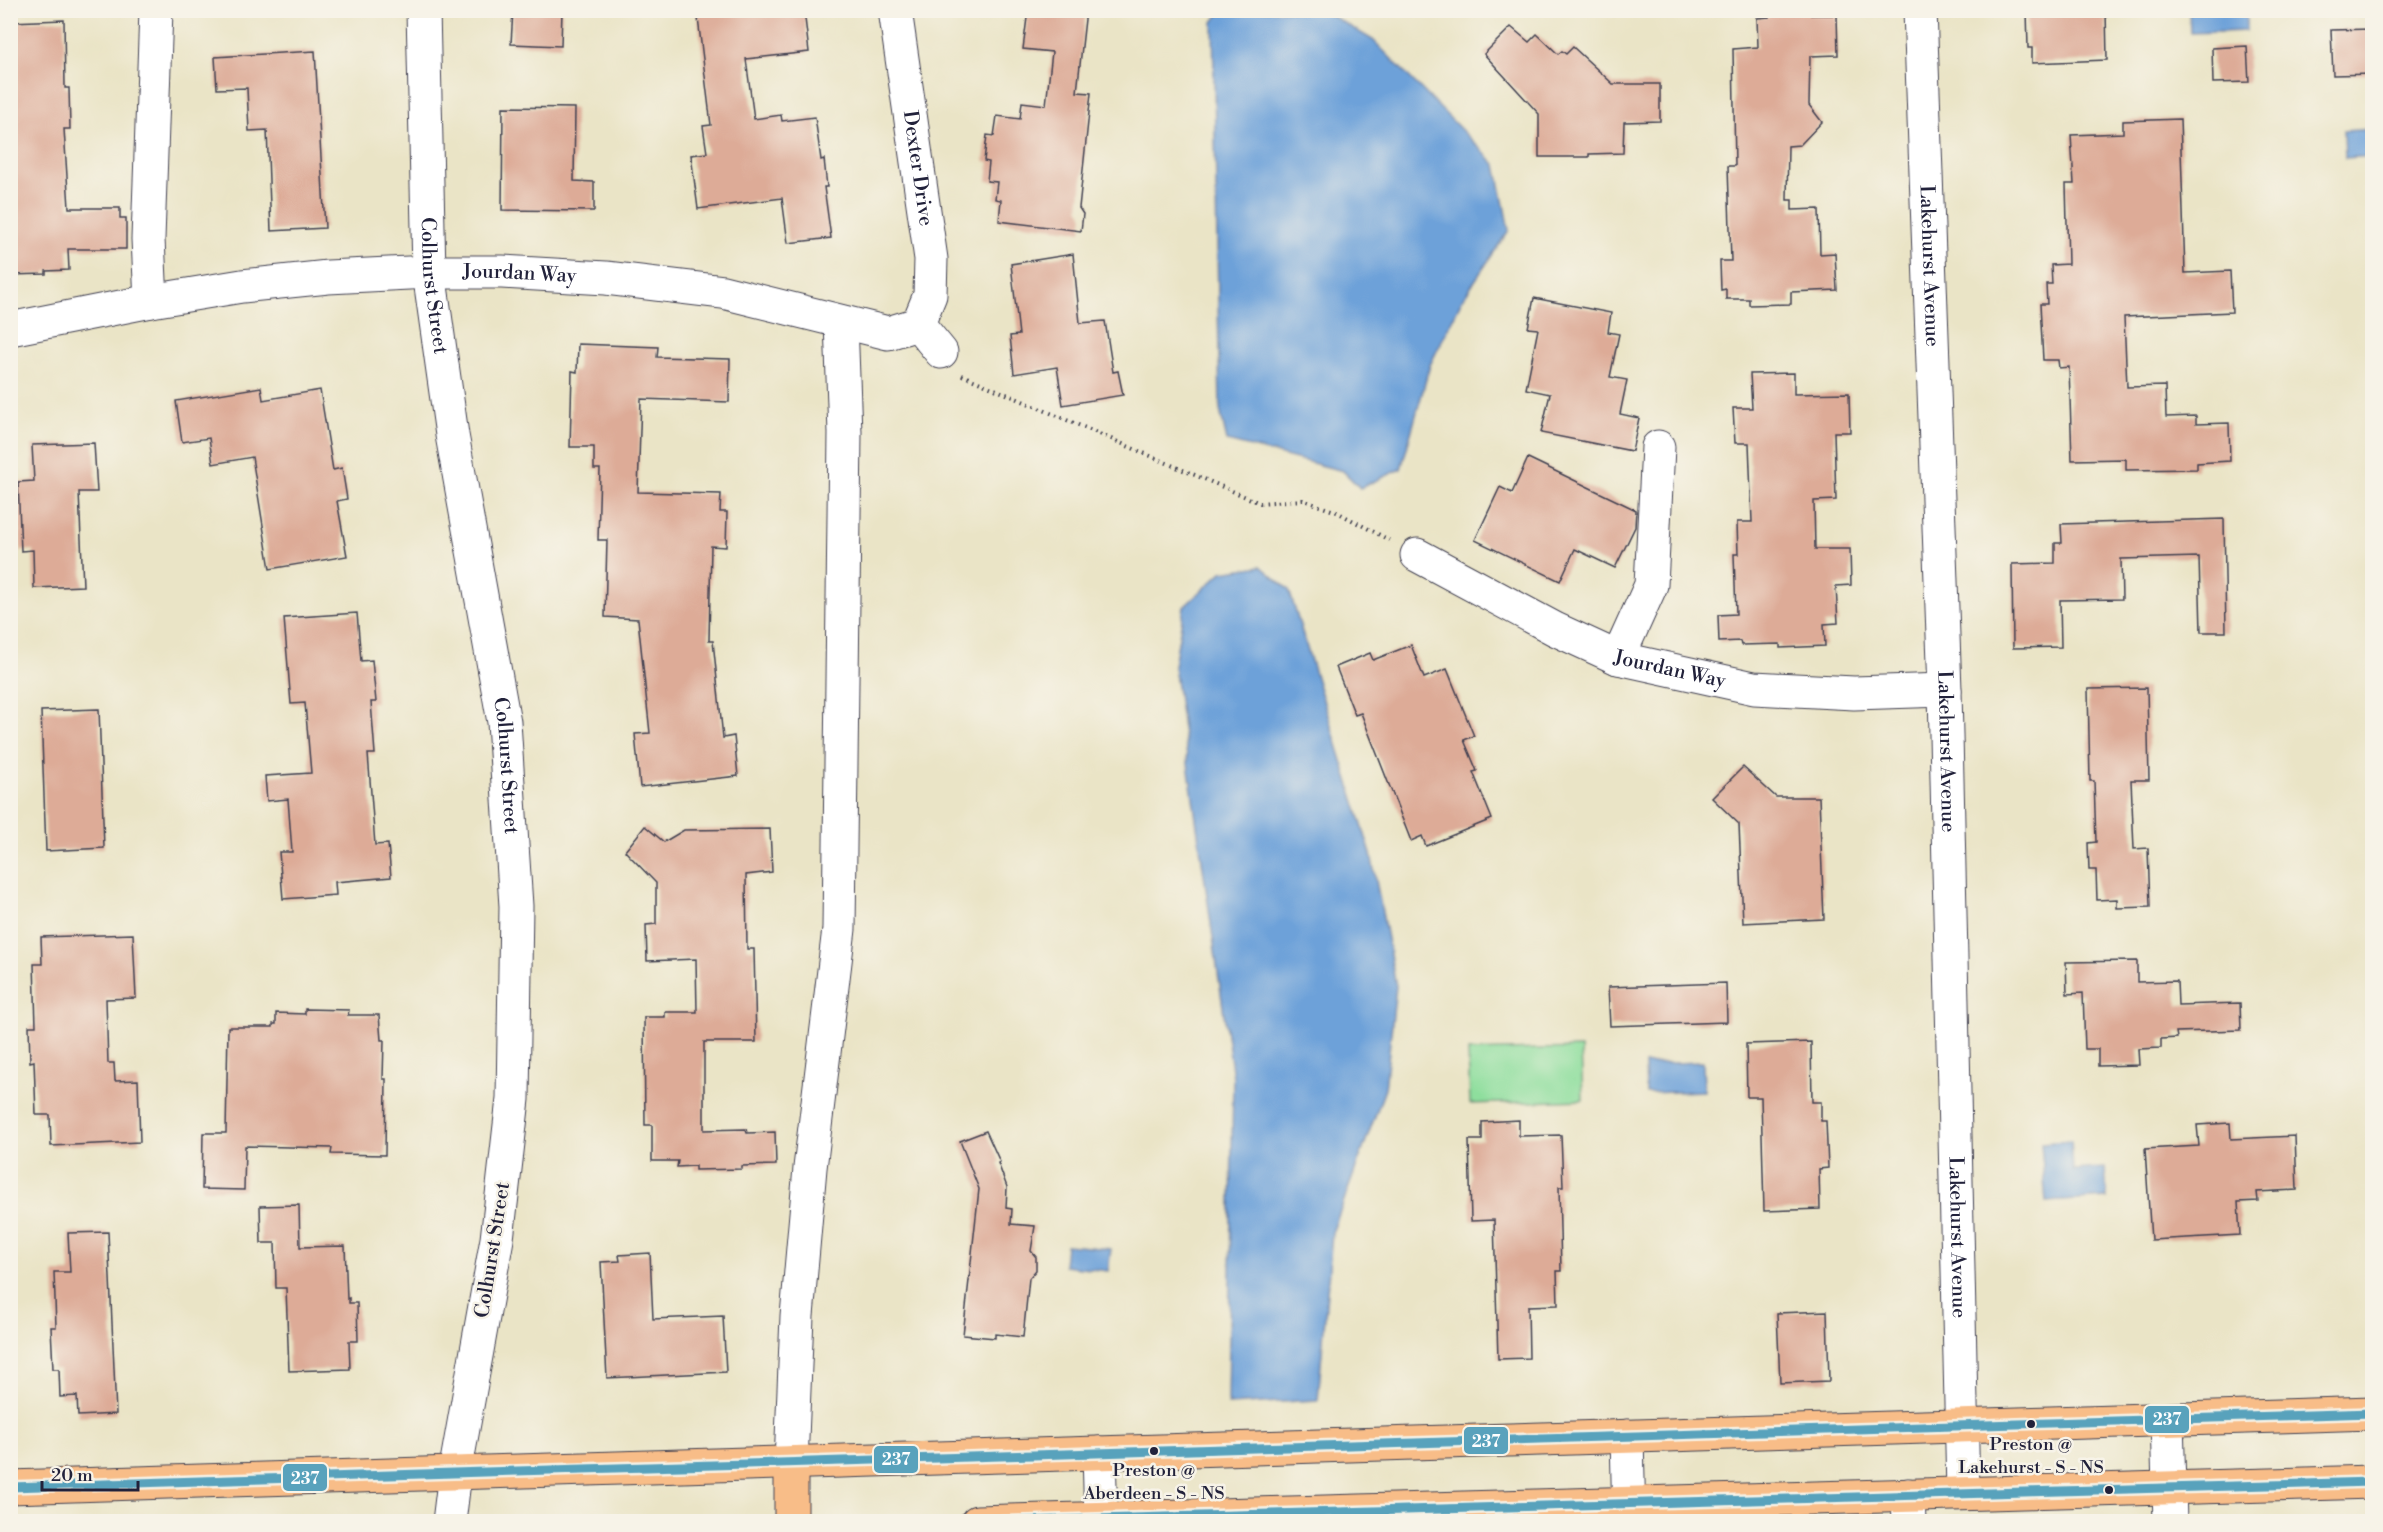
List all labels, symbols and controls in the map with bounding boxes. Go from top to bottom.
street label: Dexter Drive [897,109,939,228]
street label: Lakehurst Avenue [1914,185,1945,347]
street label: Colhurst Street [415,217,453,356]
street label: Jourdan Way [462,260,577,289]
street label: Jourdan Way [1611,645,1728,694]
street label: Lakehurst Avenue [1932,670,1961,833]
street label: Colhurst Street [487,695,524,835]
street label: Lakehurst Avenue [1943,1156,1972,1319]
street label: Colhurst Street [470,1180,516,1320]
line badge: 237 [2144,1405,2190,1434]
text: 237 [2153,1410,2182,1430]
marker: Preston @ Lakehurst - S - NS [2025,1418,2037,1430]
line badge: 237 [1463,1426,1509,1455]
text: 237 [1472,1432,1501,1452]
place label: Preston @ Lakehurst - S - NS [1958,1433,2104,1479]
line badge: 237 [873,1445,919,1474]
marker: Preston @ Aberdeen - S - NS [1148,1445,1160,1457]
text: 237 [882,1450,911,1470]
scale bar [42,1454,138,1492]
place label: Preston @ Aberdeen - S - NS [1082,1459,1225,1505]
line badge: 237 [282,1463,328,1492]
text: 20 m [51,1464,93,1487]
text: 237 [291,1469,320,1489]
unlabelled marker [2103,1484,2115,1496]

